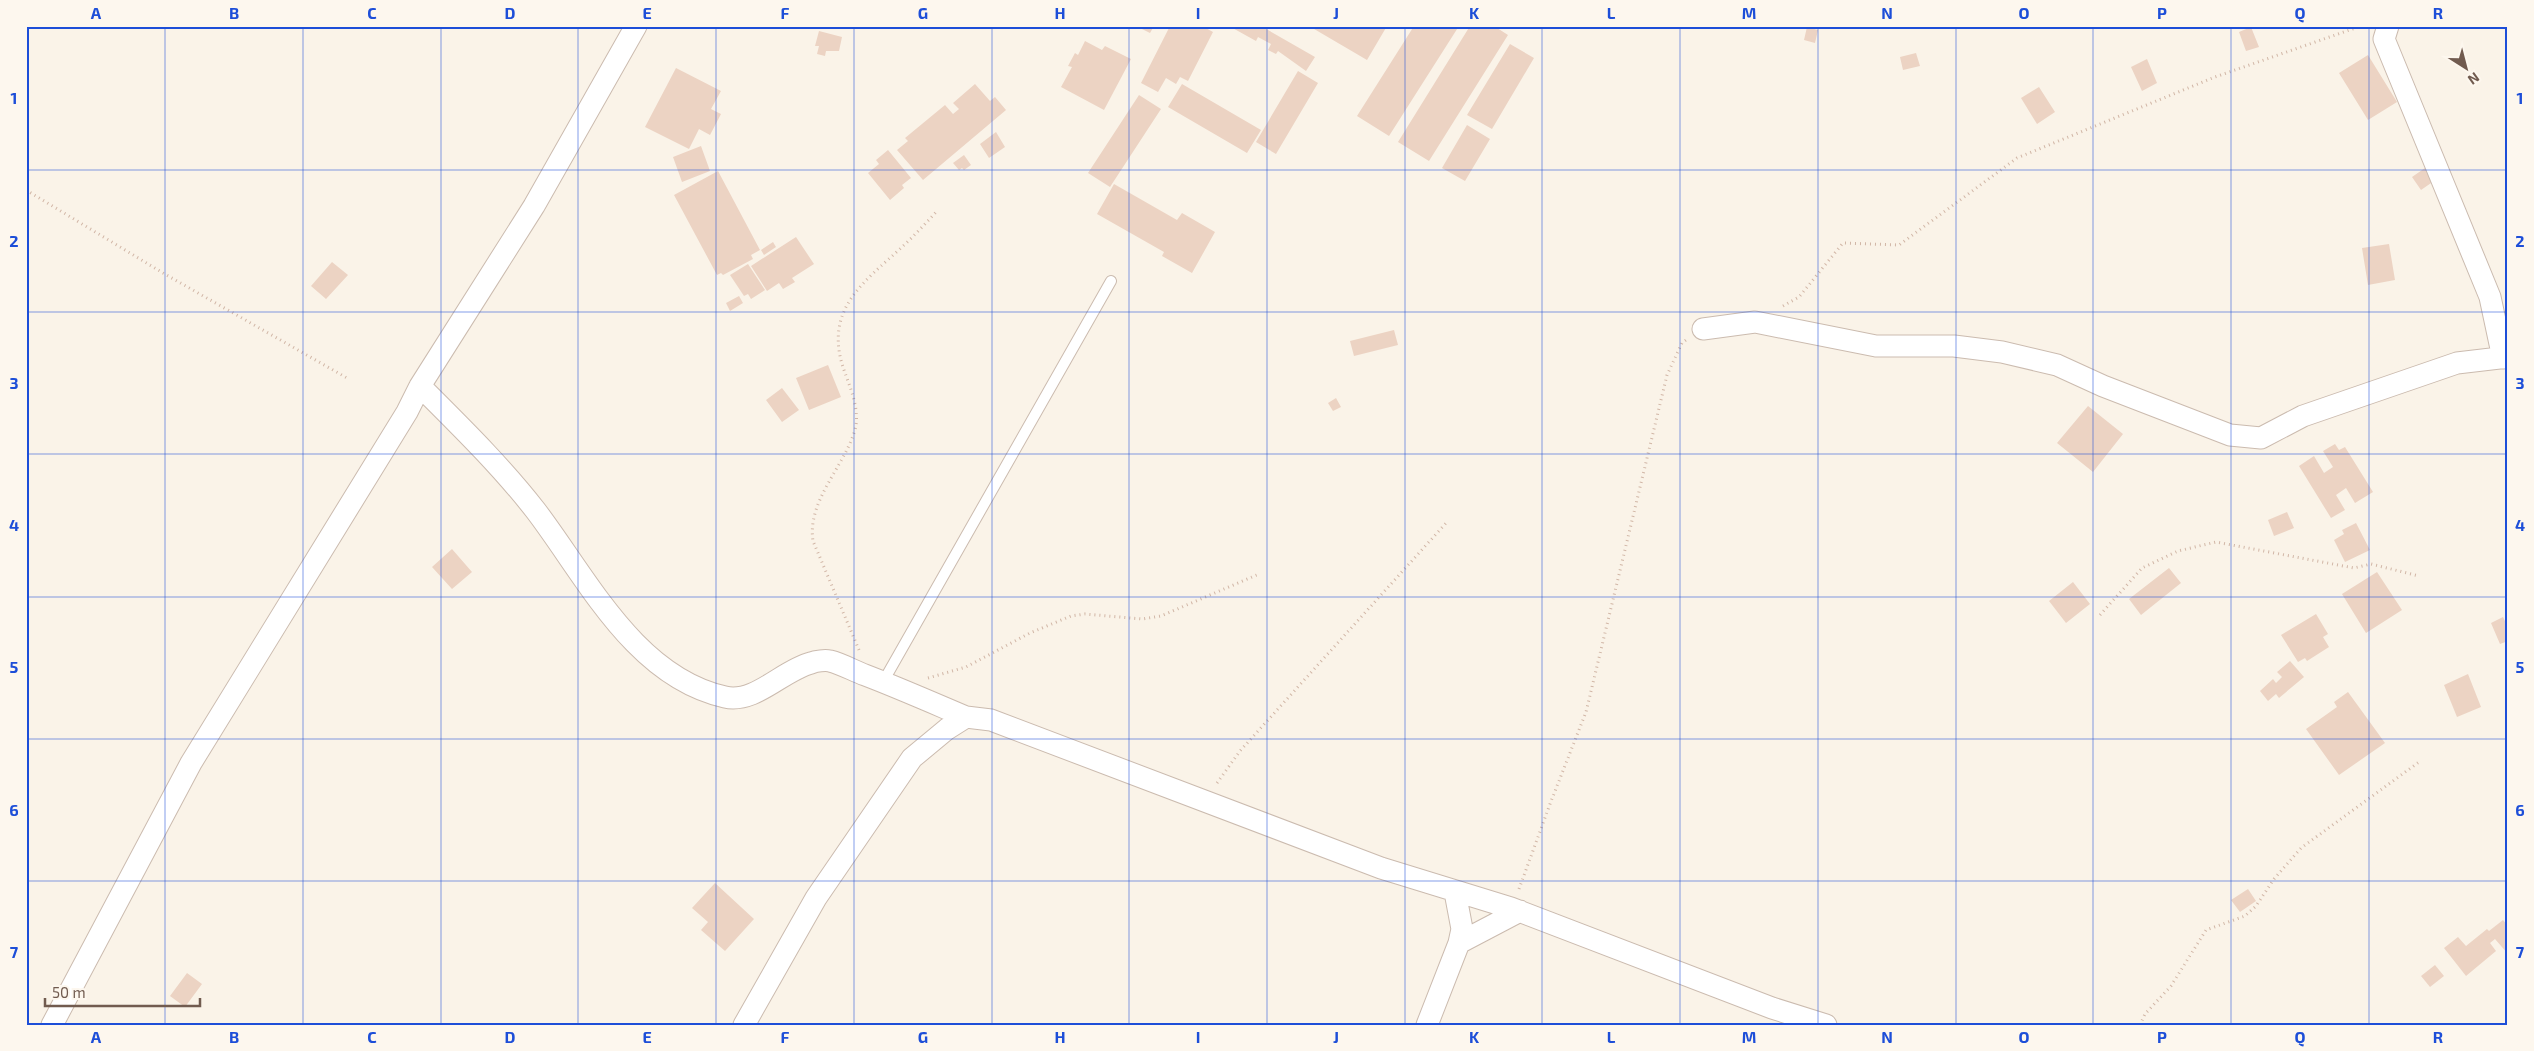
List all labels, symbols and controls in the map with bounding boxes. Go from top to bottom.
text: A [91,3,102,22]
text: B [229,3,239,22]
text: C [367,3,377,22]
text: D [505,3,516,22]
text: E [642,3,652,22]
text: F [781,3,790,22]
text: G [918,3,928,22]
text: H [1054,3,1066,22]
text: I [1196,3,1200,22]
text: J [1333,3,1339,22]
text: K [1469,3,1480,22]
text: L [1607,3,1616,22]
text: M [1742,3,1756,22]
text: N [1881,3,1893,22]
text: O [2018,3,2030,22]
text: P [2157,3,2167,22]
text: Q [2294,3,2306,23]
text: R [2433,3,2443,22]
north arrow [2442,42,2492,92]
text: N [2465,69,2483,89]
text: 1 [11,88,17,107]
text: 1 [2517,88,2523,107]
text: 2 [9,231,19,250]
text: 2 [2515,231,2525,250]
text: 3 [9,373,19,392]
text: 3 [2515,373,2525,392]
text: 4 [9,515,19,534]
text: 4 [2515,515,2525,534]
text: 5 [10,657,19,676]
text: 5 [2516,657,2525,676]
text: 6 [9,800,19,819]
text: 6 [2515,800,2525,819]
text: 7 [10,942,19,961]
text: 7 [2516,942,2525,961]
scale bar [45,976,200,1008]
text: 50 m [52,983,86,1001]
text: A [91,1027,102,1046]
text: B [229,1027,239,1046]
text: C [367,1027,377,1046]
text: D [505,1027,516,1046]
text: E [642,1027,652,1046]
text: F [781,1027,790,1046]
text: G [918,1027,928,1046]
text: H [1054,1027,1066,1046]
text: I [1196,1027,1200,1046]
text: J [1333,1027,1339,1046]
text: K [1469,1027,1480,1046]
text: L [1607,1027,1616,1046]
text: M [1742,1027,1756,1046]
text: N [1881,1027,1893,1046]
text: O [2018,1027,2030,1046]
text: P [2157,1027,2167,1046]
text: Q [2294,1027,2306,1047]
text: R [2433,1027,2443,1046]

